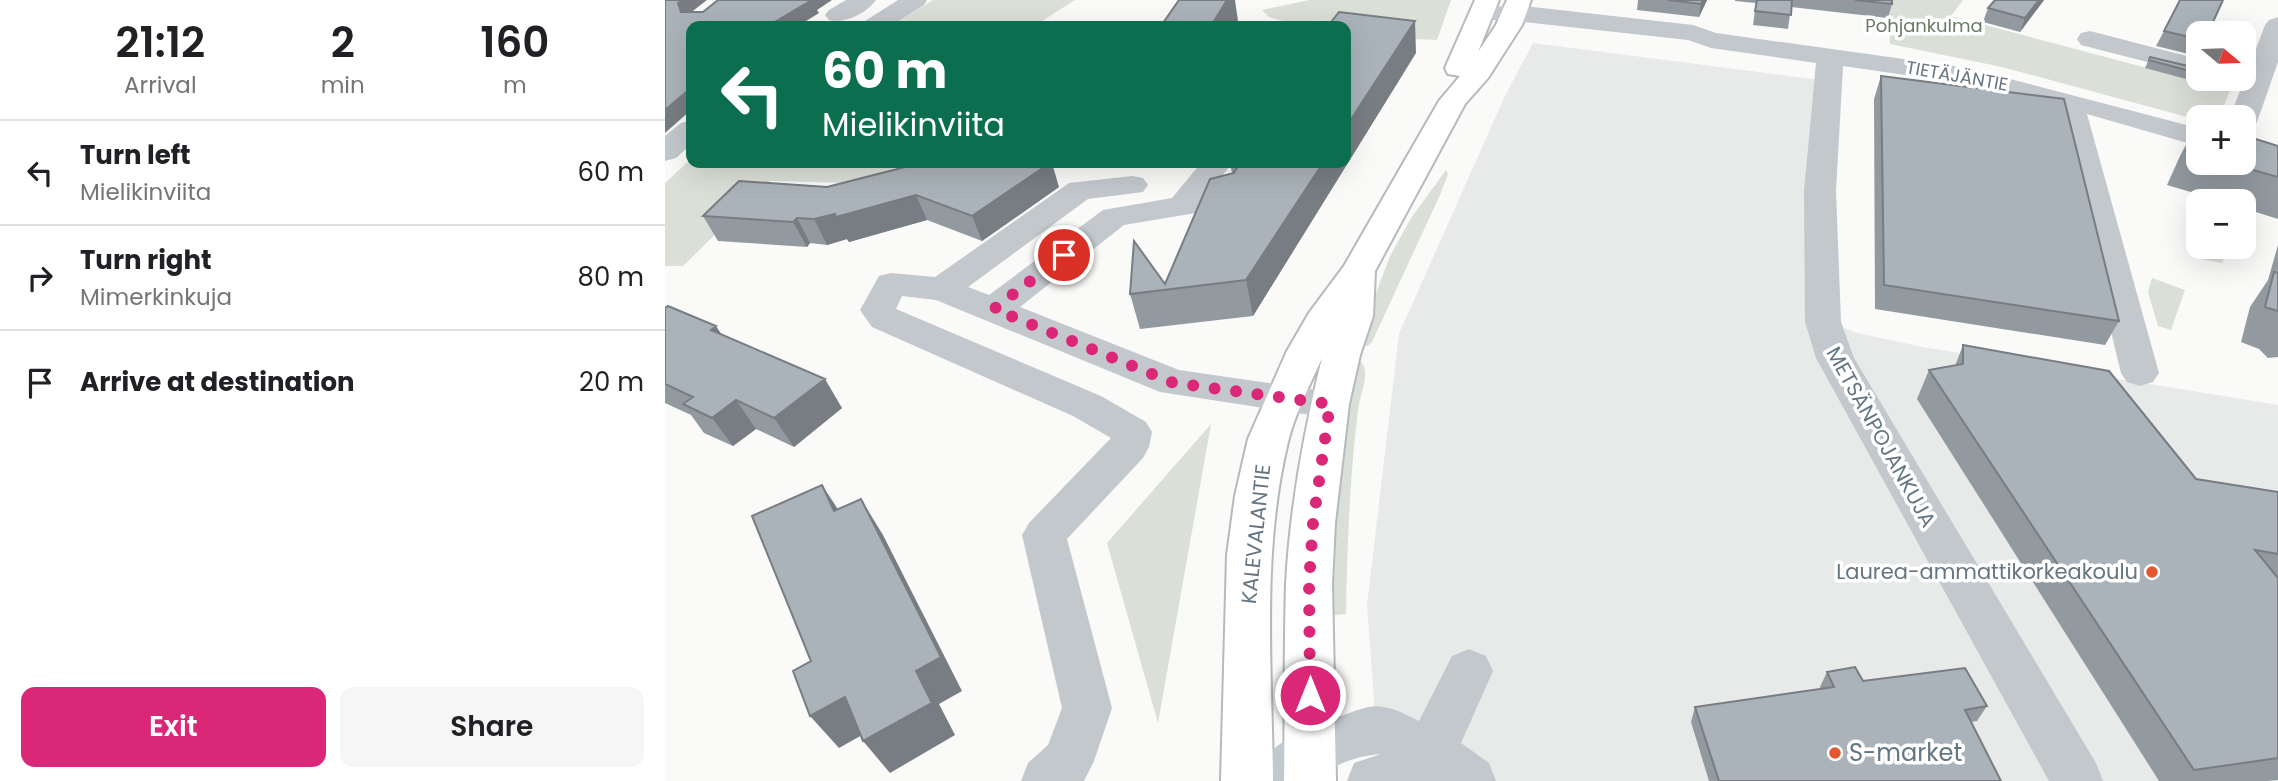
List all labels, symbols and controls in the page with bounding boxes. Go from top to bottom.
text: 21:12 [116,13,205,72]
text: 2 [331,13,355,72]
text: 160 [480,13,549,72]
park label: Pohjankulma [1865,13,1983,38]
north arrow [2186,21,2256,91]
map controls [2186,21,2256,259]
text: 60 m [822,37,947,105]
icon: left [707,49,798,140]
street label: TIETÄJÄNTIE [1904,54,2010,97]
text: Arrival [124,69,197,101]
text: min [321,69,365,101]
text: m [503,69,527,101]
text: Mielikinviita [822,102,1005,147]
button: + [2186,105,2256,175]
text: Turn left [80,137,191,173]
icon: left [21,154,59,192]
text: 60 m [577,154,644,190]
text: Mielikinviita [80,176,211,208]
button: − [2186,189,2256,259]
pin [1034,225,1094,285]
icon: arrive [1045,236,1083,274]
text: Turn right [80,242,212,278]
icon: right [21,259,59,297]
text: 80 m [578,259,644,295]
text: Mimerkinkuja [80,281,232,313]
street label: METSÄNPOJANKUJA [1820,341,1943,532]
icon: arrive [21,364,59,402]
text: Arrive at destination [80,364,355,400]
text: 20 m [579,364,644,400]
street label: KALEVALANTIE [1234,463,1277,605]
place label: Laurea-ammattikorkeakoulu [1836,557,2138,586]
marker: Laurea-ammattikorkeakoulu [2144,564,2160,580]
position arrow [1273,658,1347,732]
button: Exit [21,687,326,767]
button: Share [340,687,644,767]
place label: S-market [1849,736,1962,769]
marker: S-market [1827,745,1843,761]

